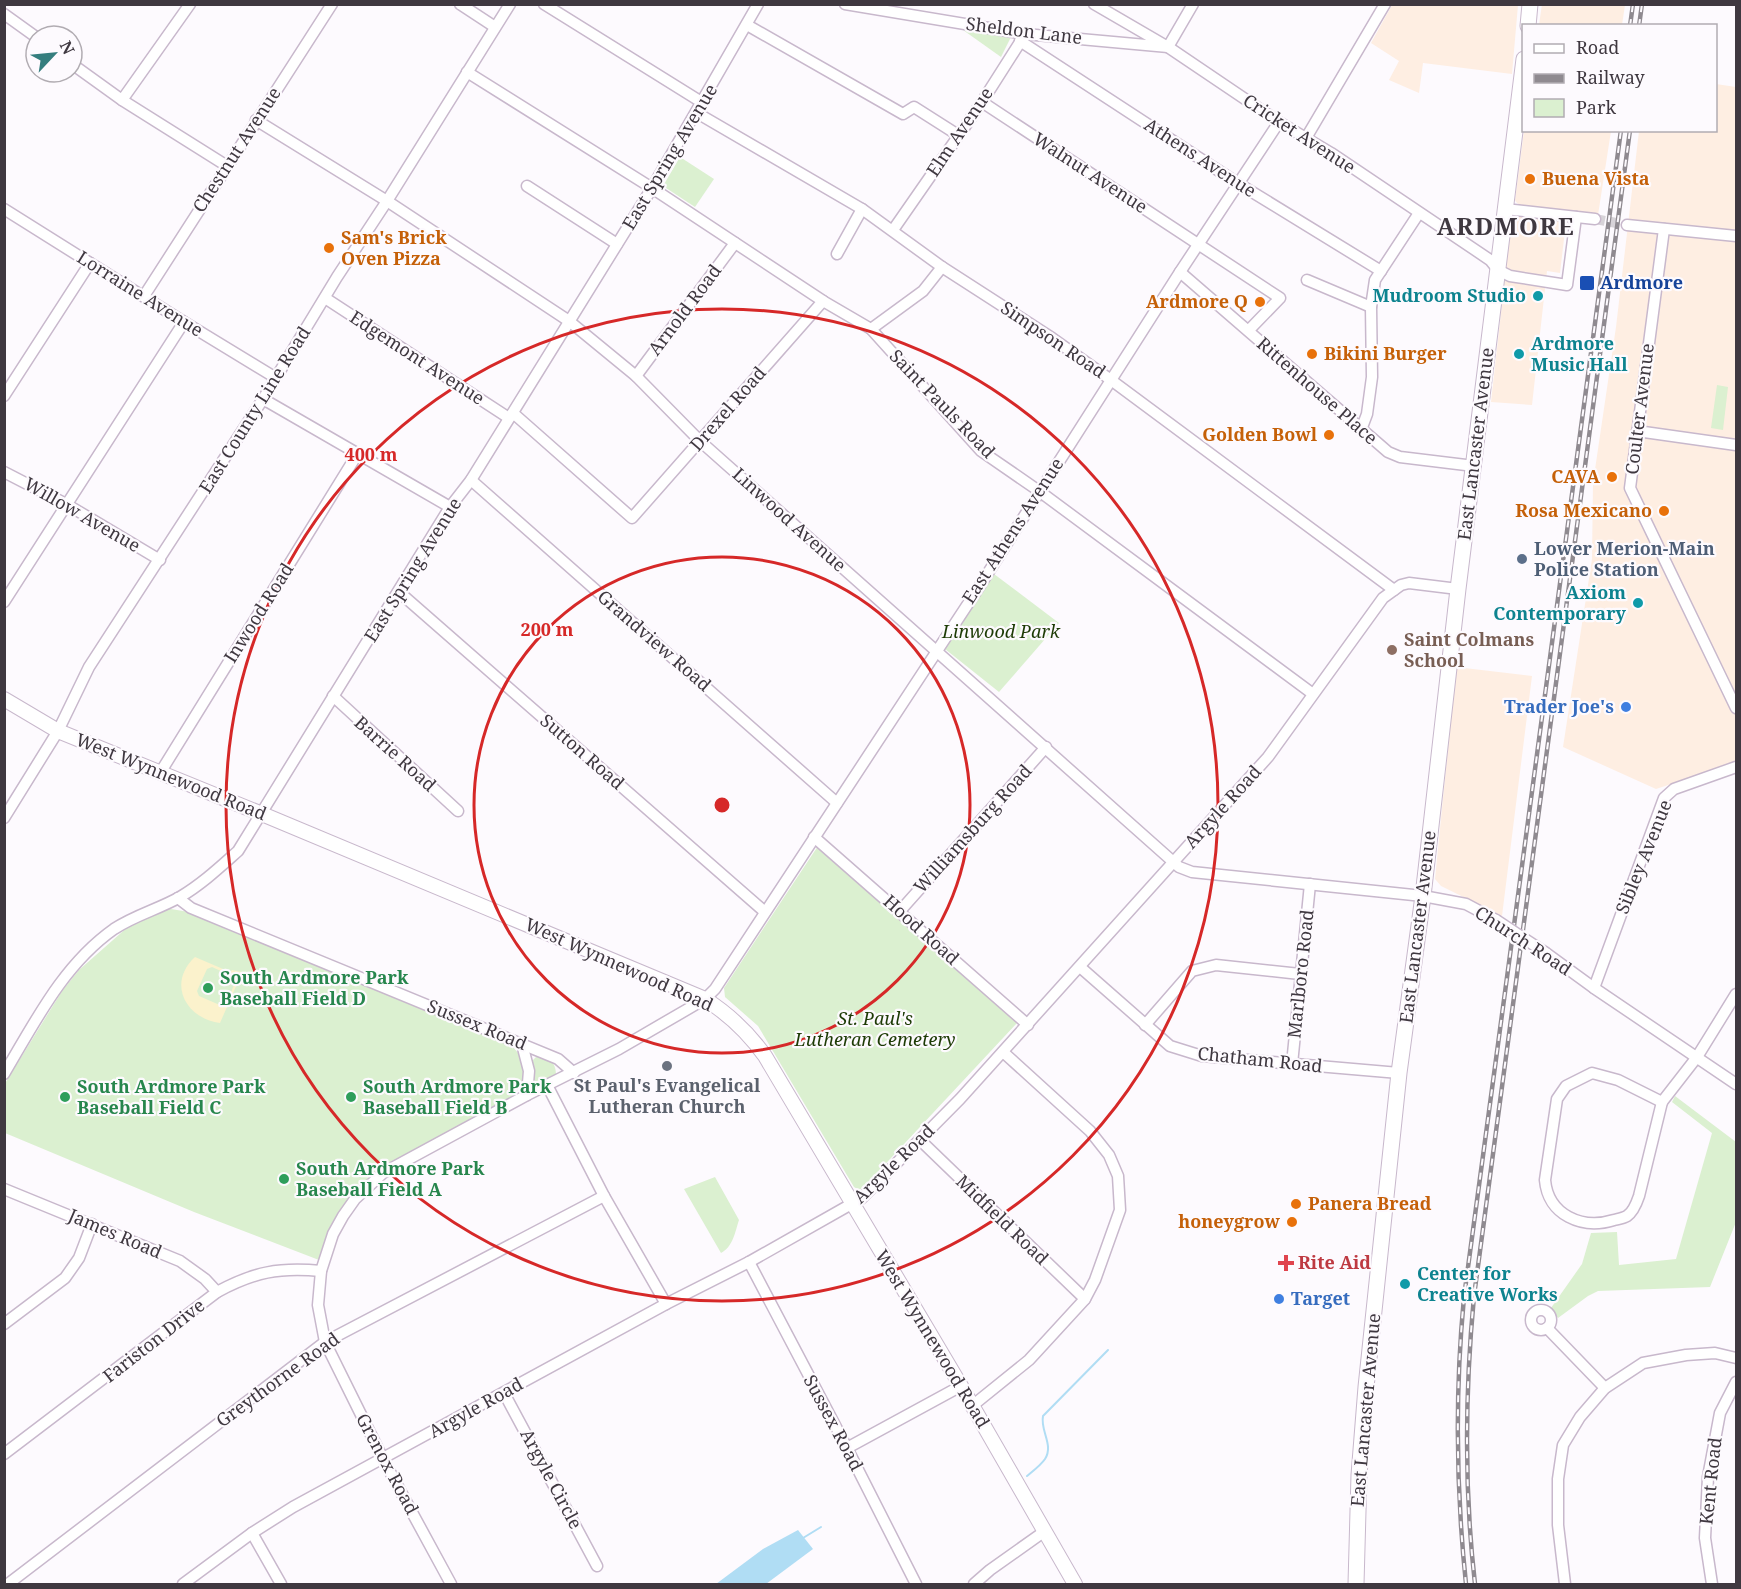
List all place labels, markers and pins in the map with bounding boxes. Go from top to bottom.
place label: Buena Vista [1542,166,1650,190]
marker: Buena Vista [1523,172,1537,186]
place label: Sam's Brick Oven Pizza [341,225,447,270]
marker: Sam's Brick Oven Pizza [322,241,336,255]
place label: Ardmore [1600,270,1683,294]
marker: Ardmore [1578,274,1596,292]
place label: Mudroom Studio [1372,283,1526,307]
place label: Ardmore Q [1146,289,1248,313]
marker: Mudroom Studio [1531,289,1545,303]
marker: Ardmore Q [1253,295,1267,309]
place label: Ardmore Music Hall [1531,331,1628,376]
place label: Bikini Burger [1324,341,1447,365]
marker: Bikini Burger [1305,347,1319,361]
marker: Ardmore Music Hall [1512,347,1526,361]
place label: Golden Bowl [1202,422,1318,446]
marker: Golden Bowl [1322,428,1336,442]
place label: CAVA [1551,464,1600,488]
marker: CAVA [1605,470,1619,484]
place label: Rosa Mexicano [1515,498,1652,522]
marker: Rosa Mexicano [1657,504,1671,518]
place label: Lower Merion-Main Police Station [1534,536,1715,581]
marker: Lower Merion-Main Police Station [1515,552,1529,566]
place label: Axiom Contemporary [1493,580,1627,625]
marker: Axiom Contemporary [1631,596,1645,610]
place label: Saint Colmans School [1404,627,1535,672]
marker: Saint Colmans School [1385,643,1399,657]
place label: Trader Joe's [1504,694,1614,718]
marker: Trader Joe's [1619,700,1633,714]
centre of rings [712,795,732,815]
place label: South Ardmore Park Baseball Field D [220,965,409,1010]
marker: South Ardmore Park Baseball Field D [201,981,215,995]
marker: St Paul's Evangelical Lutheran Church [660,1059,674,1073]
place label: St Paul's Evangelical Lutheran Church [574,1073,761,1118]
place label: South Ardmore Park Baseball Field C [77,1074,266,1119]
place label: South Ardmore Park Baseball Field B [363,1074,552,1119]
marker: South Ardmore Park Baseball Field C [58,1090,72,1104]
marker: South Ardmore Park Baseball Field B [344,1090,358,1104]
place label: South Ardmore Park Baseball Field A [296,1156,485,1201]
marker: South Ardmore Park Baseball Field A [277,1172,291,1186]
place label: Panera Bread [1308,1191,1432,1215]
marker: Panera Bread [1289,1197,1303,1211]
place label: honeygrow [1178,1209,1281,1233]
marker: honeygrow [1285,1215,1299,1229]
place label: Rite Aid [1298,1250,1371,1274]
marker: Rite Aid [1279,1256,1293,1270]
place label: Center for Creative Works [1417,1261,1558,1306]
marker: Center for Creative Works [1398,1277,1412,1291]
place label: Target [1291,1286,1350,1310]
marker: Target [1272,1292,1286,1306]

